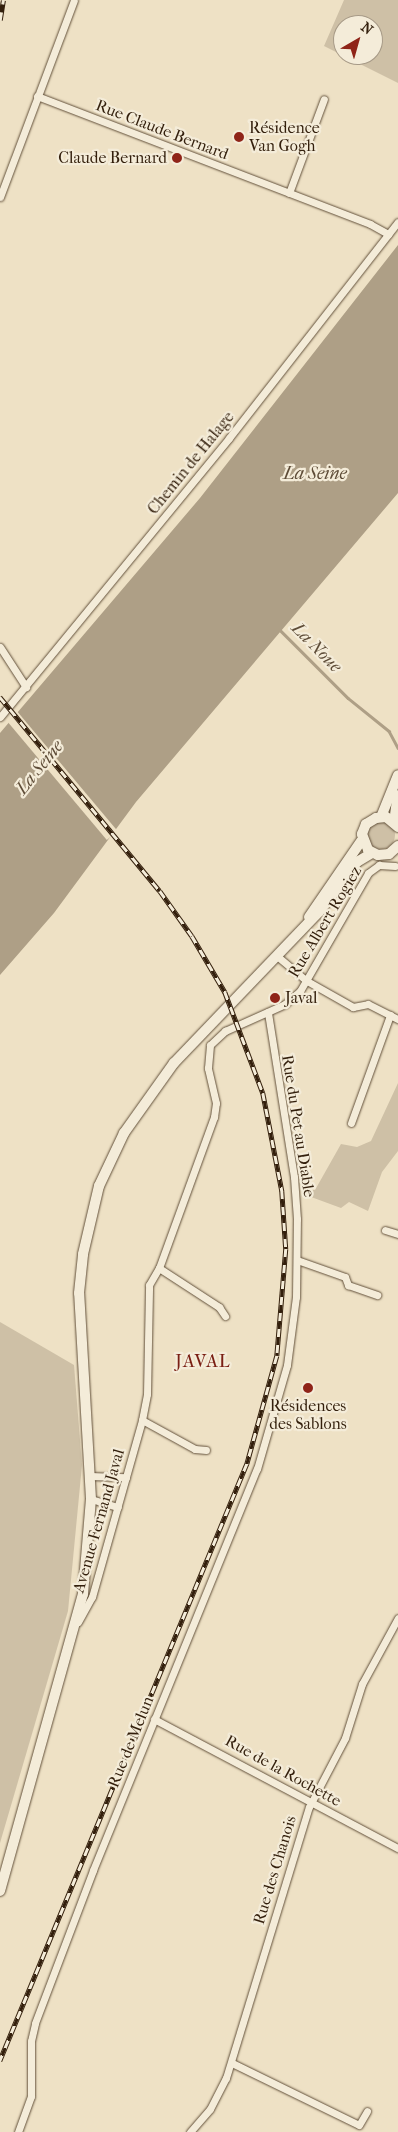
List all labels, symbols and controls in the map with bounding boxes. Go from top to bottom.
north arrow [333,15,383,65]
text: N [358,19,376,39]
street label: Rue Claude Bernard [93,96,231,164]
place label: Résidence Van Gogh [249,118,320,156]
marker: Résidence Van Gogh [233,131,245,143]
place label: Claude Bernard [58,148,167,168]
marker: Claude Bernard [171,152,183,164]
street label: Chemin de Halage [144,408,238,518]
water label: La Seine [283,463,347,485]
water label: La Noue [286,618,346,678]
water label: La Seine [12,737,68,799]
street label: Rue Albert Rogiez [284,863,366,981]
place label: Javal [285,988,317,1008]
marker: Javal [269,992,281,1004]
street label: Rue du Pet au Diable [277,1053,319,1199]
district label: JAVAL [175,1351,231,1373]
marker: Résidences des Sablons [302,1382,314,1394]
place label: Résidences des Sablons [269,1396,347,1434]
street label: Avenue Fernand Javal [69,1447,129,1595]
street label: Rue de Melun [104,1694,158,1790]
street label: Rue de la Rochette [222,1731,344,1811]
street label: Rue des Chanois [249,1813,301,1927]

